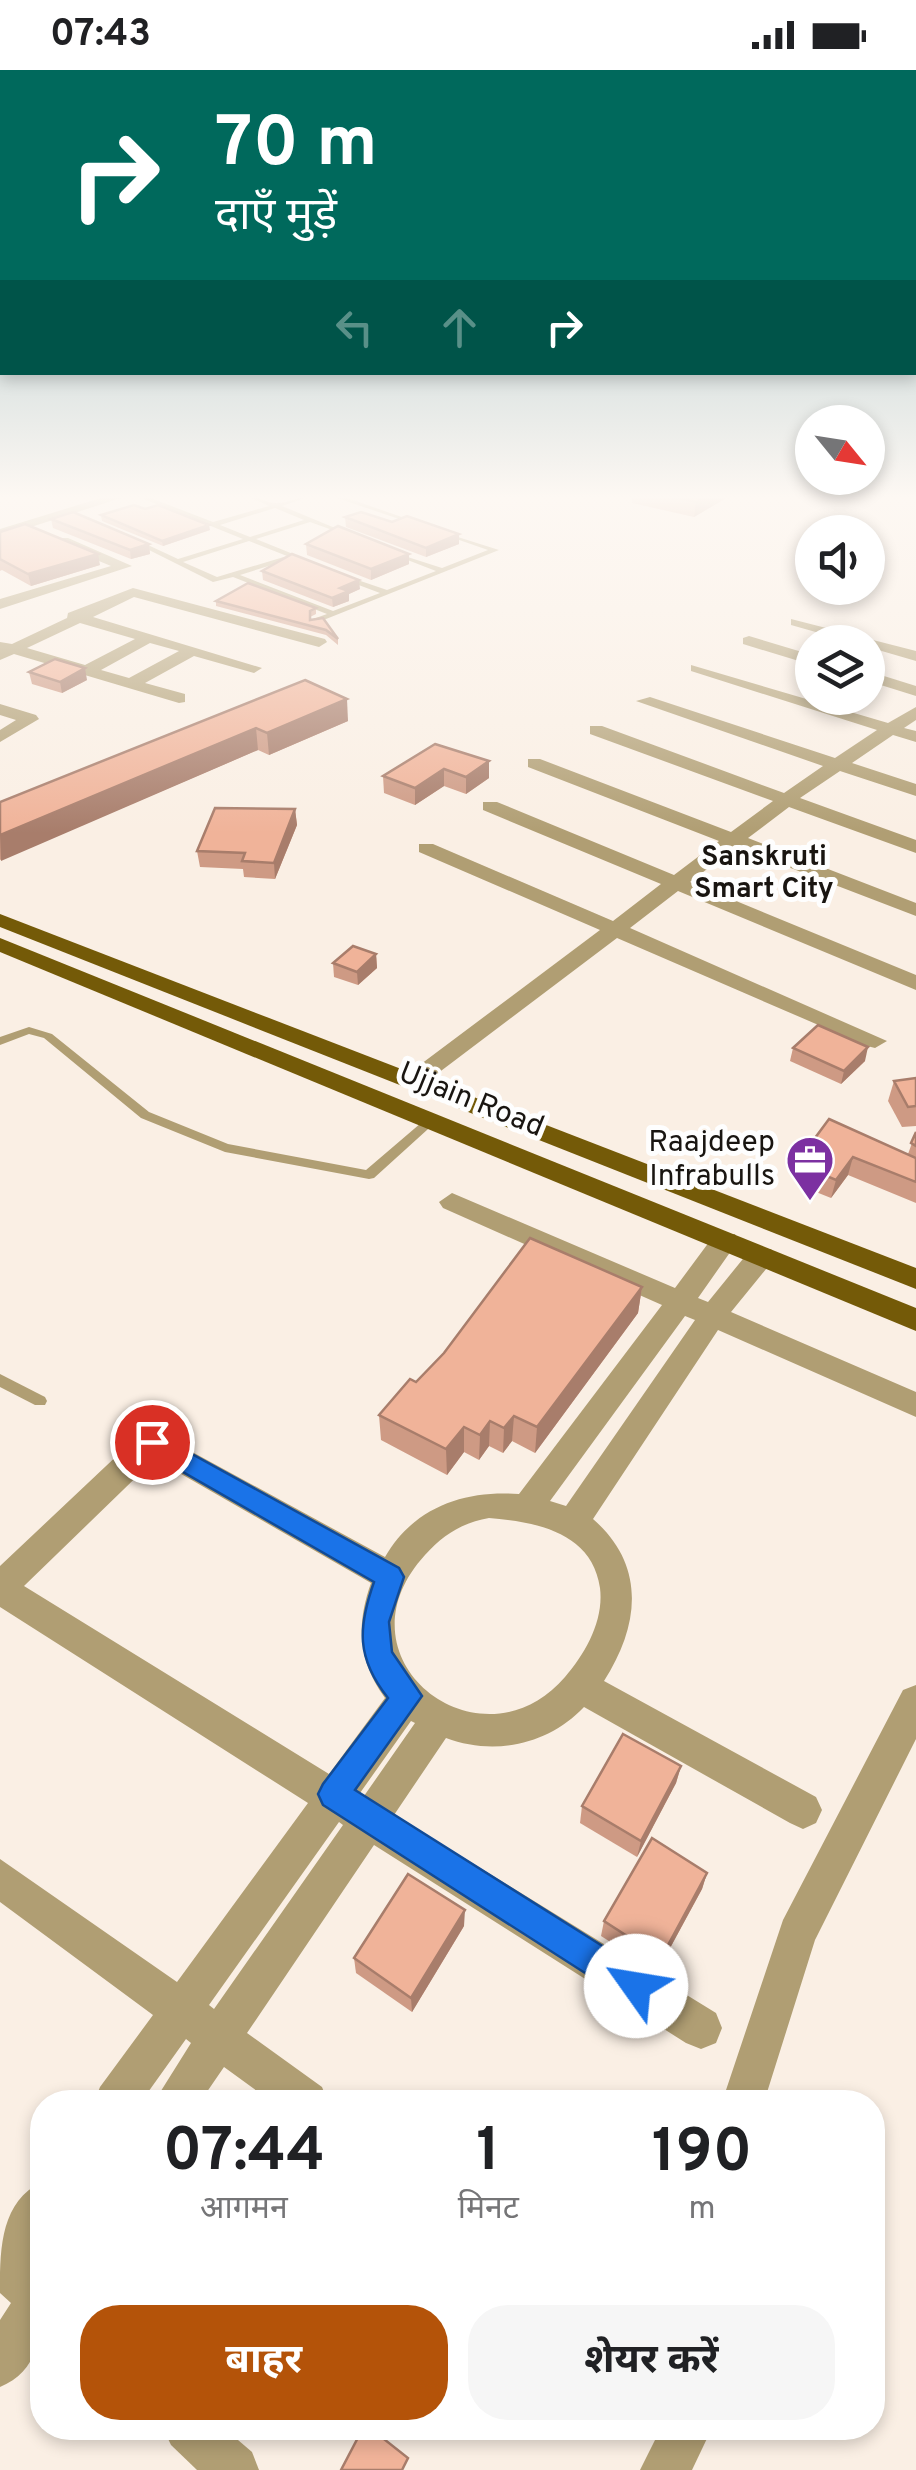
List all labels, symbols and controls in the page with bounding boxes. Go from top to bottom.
text: 07:43 [50,11,151,60]
text: 70 m [215,102,378,191]
icon: right [50,110,180,240]
text: दाएँ मुड़ें [215,189,337,246]
icon: left [327,300,382,355]
icon: ahead [432,300,487,355]
icon: right [537,300,592,355]
north arrow [795,405,885,495]
map controls [795,405,885,715]
button: sound [795,515,885,605]
button: layers [795,625,885,715]
district label: Sanskruti Smart City [694,840,834,908]
street label: Ujjain Road [393,1055,549,1147]
place label: Raajdeep Infrabulls [648,1125,775,1196]
office icon: Raajdeep Infrabulls [784,1134,836,1202]
pin [110,1400,195,1485]
icon: arrive [125,1415,180,1470]
position arrow [584,1934,688,2038]
text: 07:44 [163,2116,325,2192]
text: 1 [476,2116,500,2192]
text: 190 [652,2117,752,2193]
text: आगमन [200,2190,288,2230]
text: मिनट [458,2190,519,2230]
text: m [688,2190,716,2230]
button: बाहर [80,2305,448,2420]
button: शेयर करें [468,2305,835,2420]

